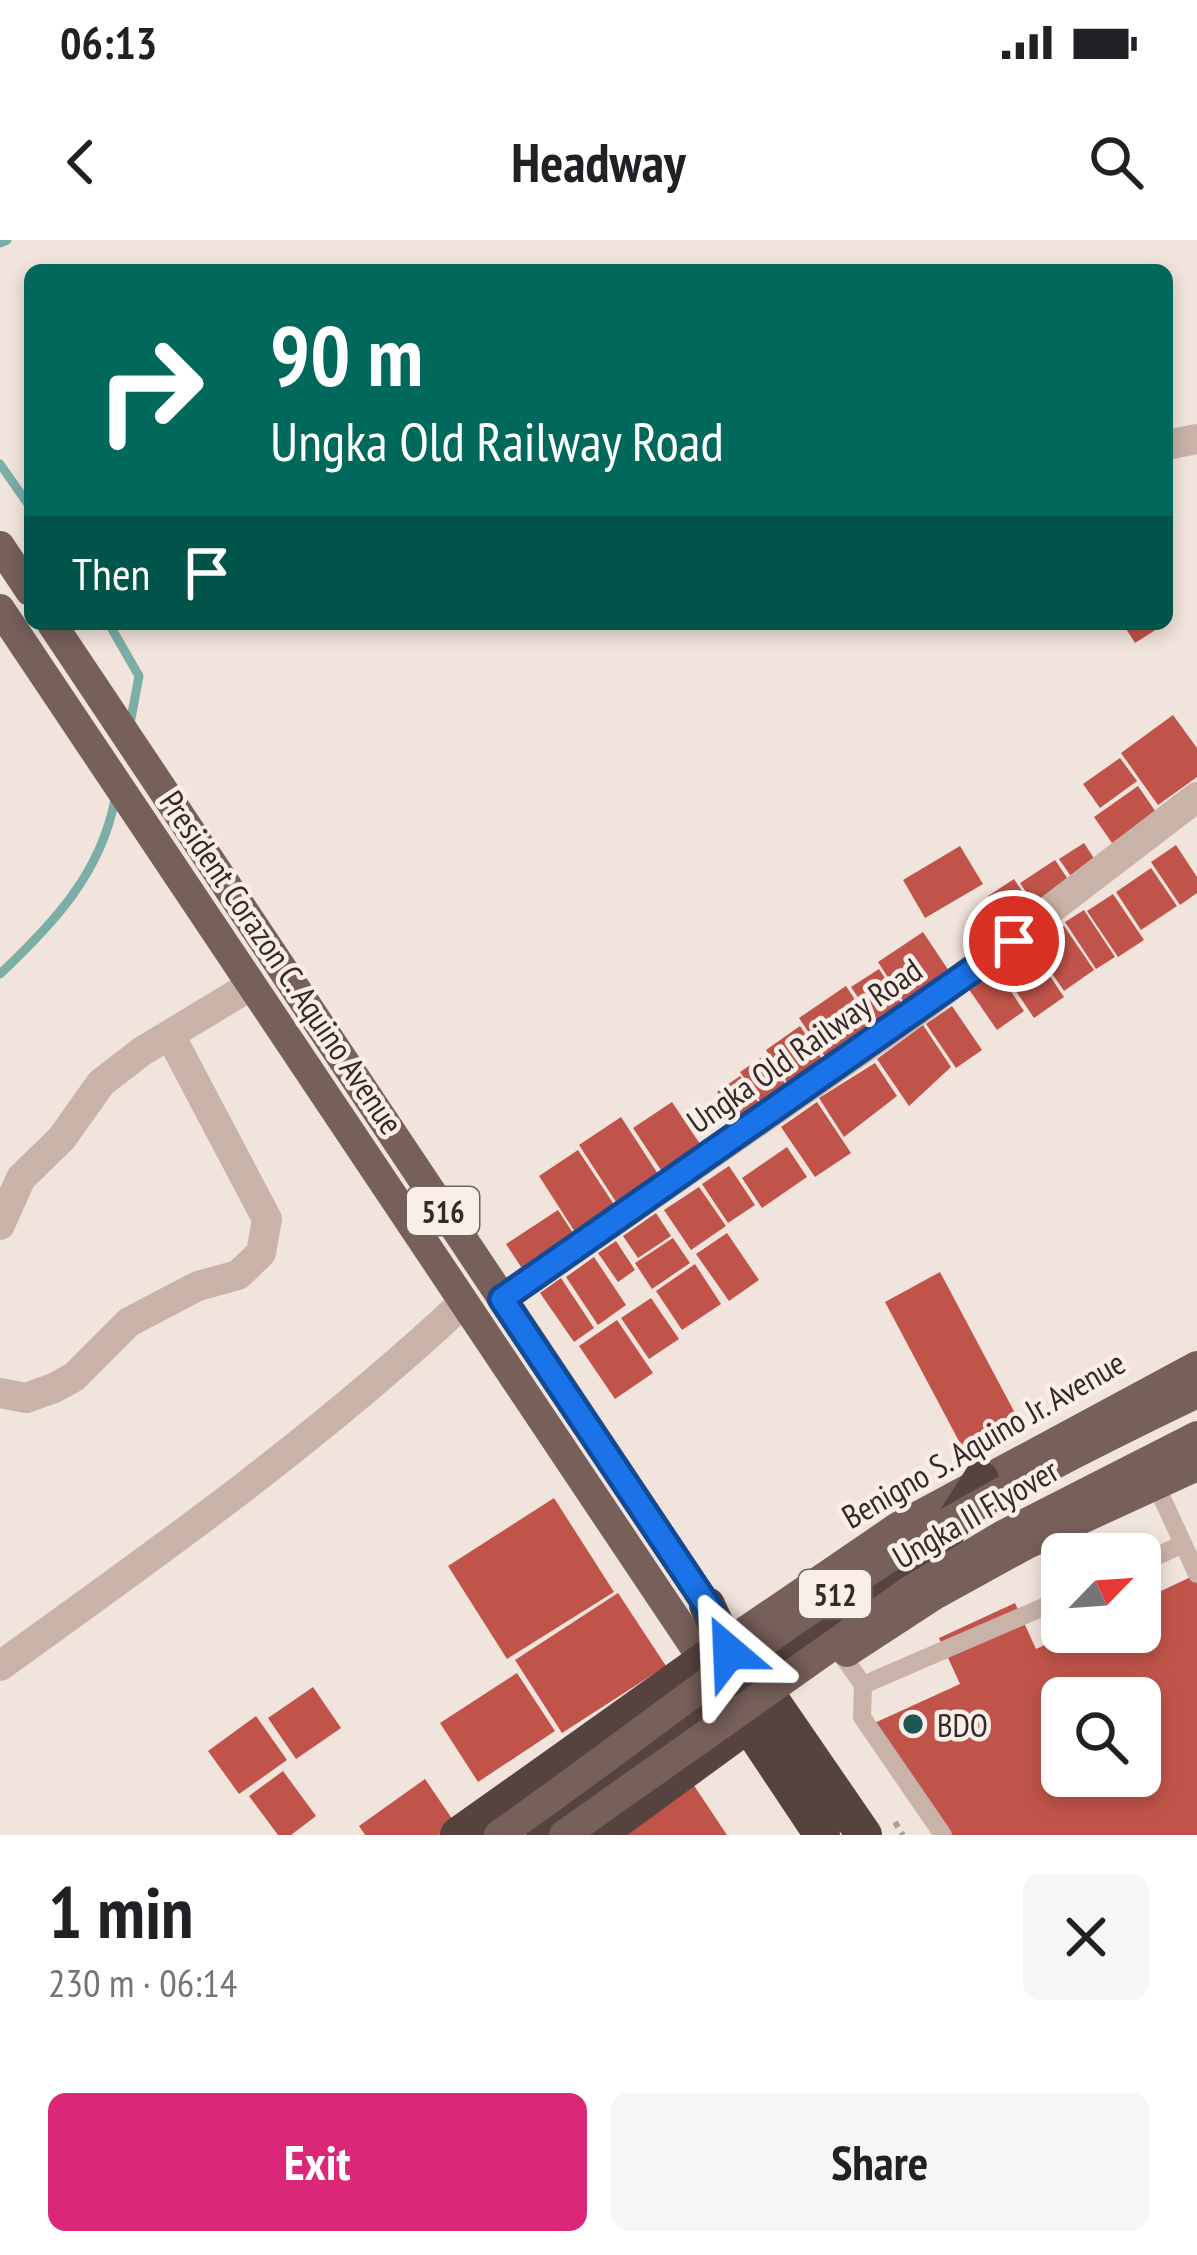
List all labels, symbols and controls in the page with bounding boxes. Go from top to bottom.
text: 06:13 [60,13,157,71]
text: Headway [511,127,686,197]
icon: back [48,129,114,195]
icon: search [1083,129,1149,195]
text: 90 m [270,300,423,409]
icon: right [72,312,228,468]
text: Ungka Old Railway Road [270,406,724,476]
icon: arrive [174,540,240,606]
text: Then [72,544,150,602]
street label: President Corazon C. Aquino Avenue [151,782,413,1142]
pin [963,890,1065,992]
icon: arrive [981,908,1047,974]
street label: Ungka Old Railway Road [678,948,930,1142]
road number: 516 [407,1187,479,1235]
street label: Benigno S. Aquino Jr. Avenue [834,1340,1132,1538]
street label: Ungka II Flyover [884,1448,1066,1578]
north arrow [1041,1533,1161,1653]
map controls [1041,1533,1161,1797]
road number: 512 [799,1570,871,1618]
position arrow [666,1589,792,1715]
button: search [1041,1677,1161,1797]
place label: BDO [937,1703,988,1746]
marker: BDO [900,1711,926,1737]
text: 1 min [48,1865,193,1958]
button: close [1023,1874,1149,2000]
text: 230 m · 06:14 [48,1957,237,2008]
button: Exit [48,2093,587,2231]
button: Share [611,2093,1149,2231]

